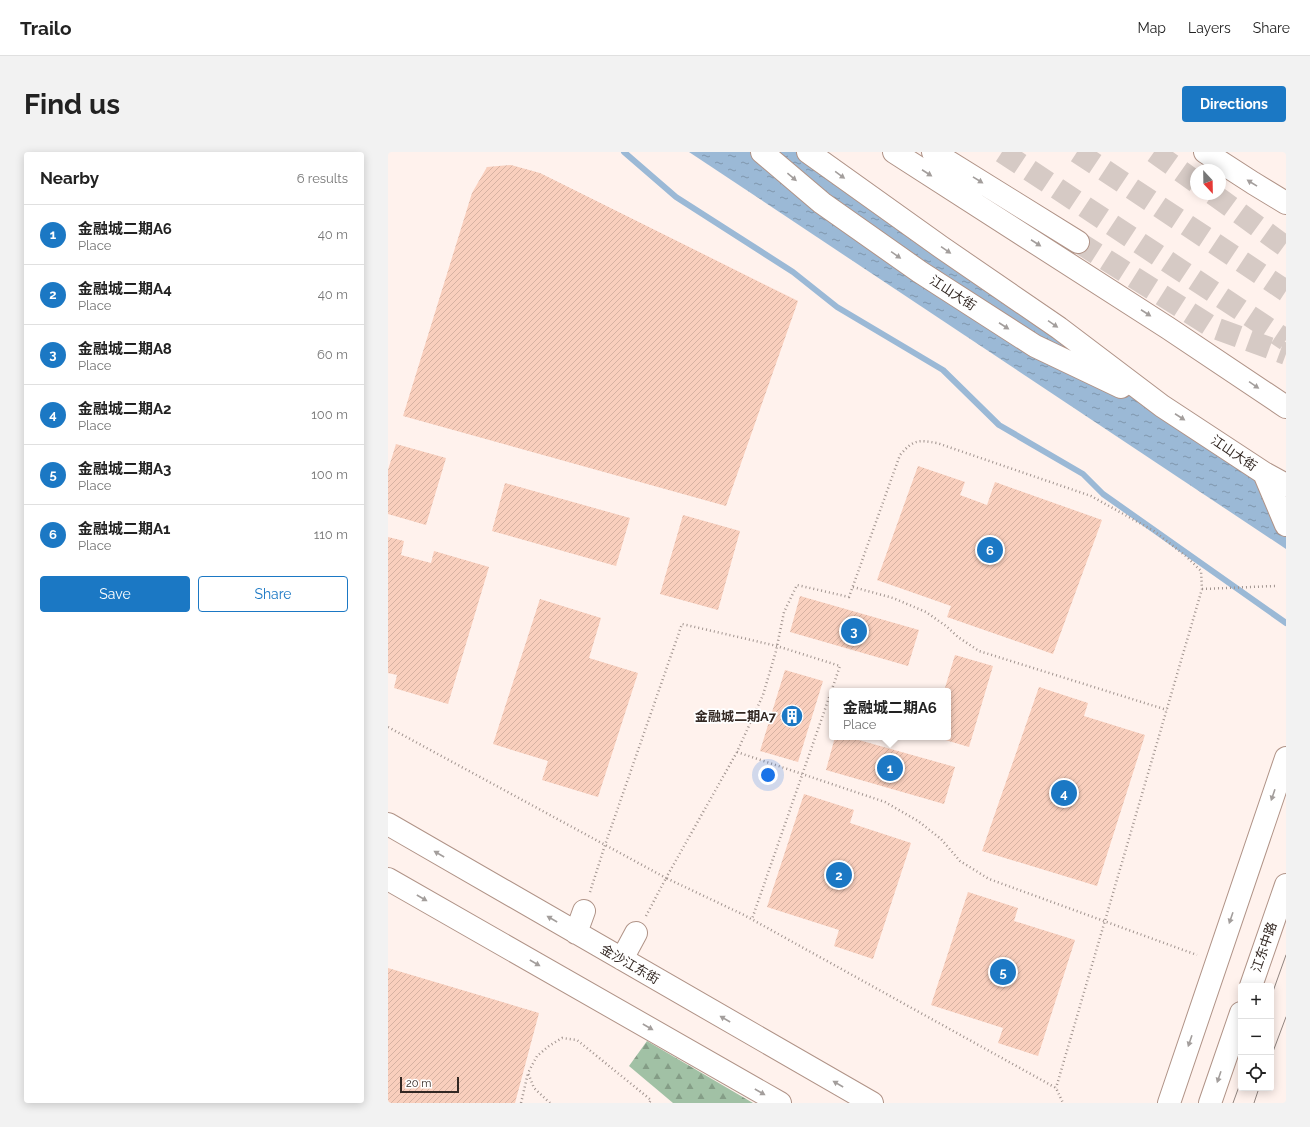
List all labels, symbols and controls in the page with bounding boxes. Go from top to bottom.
text: Trailo [20,17,71,39]
text: Map [1138,20,1166,36]
text: Layers [1188,20,1231,36]
text: Share [1253,20,1290,36]
button: Directions [1182,86,1286,122]
text: Find us [24,88,120,121]
north arrow [1190,164,1226,200]
text: Nearby [40,168,99,188]
one-way arrow [922,169,932,177]
text: 6 results [297,171,348,186]
one-way arrow [835,171,845,179]
one-way arrow [786,173,797,182]
one-way arrow [973,176,983,184]
one-way arrow [1247,179,1258,186]
text: 金融城二期A6 [78,220,172,238]
text: 1 [50,227,56,242]
text: 40 m [318,227,348,242]
text: Place [78,238,111,253]
one-way arrow [1031,239,1041,247]
one-way arrow [940,246,951,254]
one-way arrow [890,251,901,259]
street label: 江山大街 [927,273,979,313]
text: 金融城二期A4 [78,280,172,298]
text: 2 [49,287,57,302]
text: 40 m [318,287,348,302]
text: Place [78,298,111,313]
one-way arrow [1140,310,1152,317]
one-way arrow [1047,320,1059,327]
one-way arrow [999,323,1010,330]
text: 金融城二期A8 [78,340,172,358]
text: 3 [49,347,57,362]
text: 60 m [317,347,348,362]
text: Place [78,358,111,373]
one-way arrow [1249,381,1259,389]
text: 金融城二期A2 [78,400,172,418]
text: 4 [49,407,57,422]
text: 100 m [311,407,348,422]
one-way arrow [1174,414,1186,421]
text: Place [78,418,111,433]
street label: 江山大街 [1208,432,1260,474]
text: 金融城二期A3 [78,460,171,478]
text: 5 [49,467,57,482]
text: 100 m [311,467,348,482]
text: Place [78,478,111,493]
text: 金融城二期A1 [78,520,171,538]
text: 6 [49,527,57,542]
text: 110 m [314,527,348,542]
pin: 6 [977,535,1003,565]
text: Place [78,538,111,553]
button: Save [40,576,190,612]
button: Share [198,576,348,612]
pin: 3 [841,616,867,646]
popup [829,688,951,740]
text: 金融城二期A6 [843,699,937,717]
building icon: 金融城二期A7 [779,703,805,729]
place label: 金融城二期A7 [695,709,777,724]
text: Place [843,717,876,732]
pin: 1 [877,753,903,783]
your location [758,765,778,785]
pin: 4 [1051,778,1077,808]
one-way arrow [1270,790,1276,802]
one-way arrow [434,850,445,857]
pin: 2 [826,860,852,890]
one-way arrow [416,895,428,901]
one-way arrow [1228,913,1234,925]
one-way arrow [546,915,558,922]
street label: 江东中路 [1248,920,1280,974]
street label: 金沙江东街 [598,941,662,987]
pin: 5 [990,957,1016,987]
one-way arrow [529,959,541,966]
map controls [1238,983,1274,1091]
button: + [1238,983,1274,1019]
one-way arrow [719,1015,731,1022]
button: − [1238,1019,1274,1055]
one-way arrow [642,1024,653,1031]
one-way arrow [1187,1036,1193,1048]
button: locate [1238,1055,1274,1091]
one-way arrow [1215,1071,1221,1083]
scale bar [400,1075,459,1094]
text: 20 m [406,1077,431,1090]
one-way arrow [832,1080,844,1087]
one-way arrow [754,1088,766,1095]

